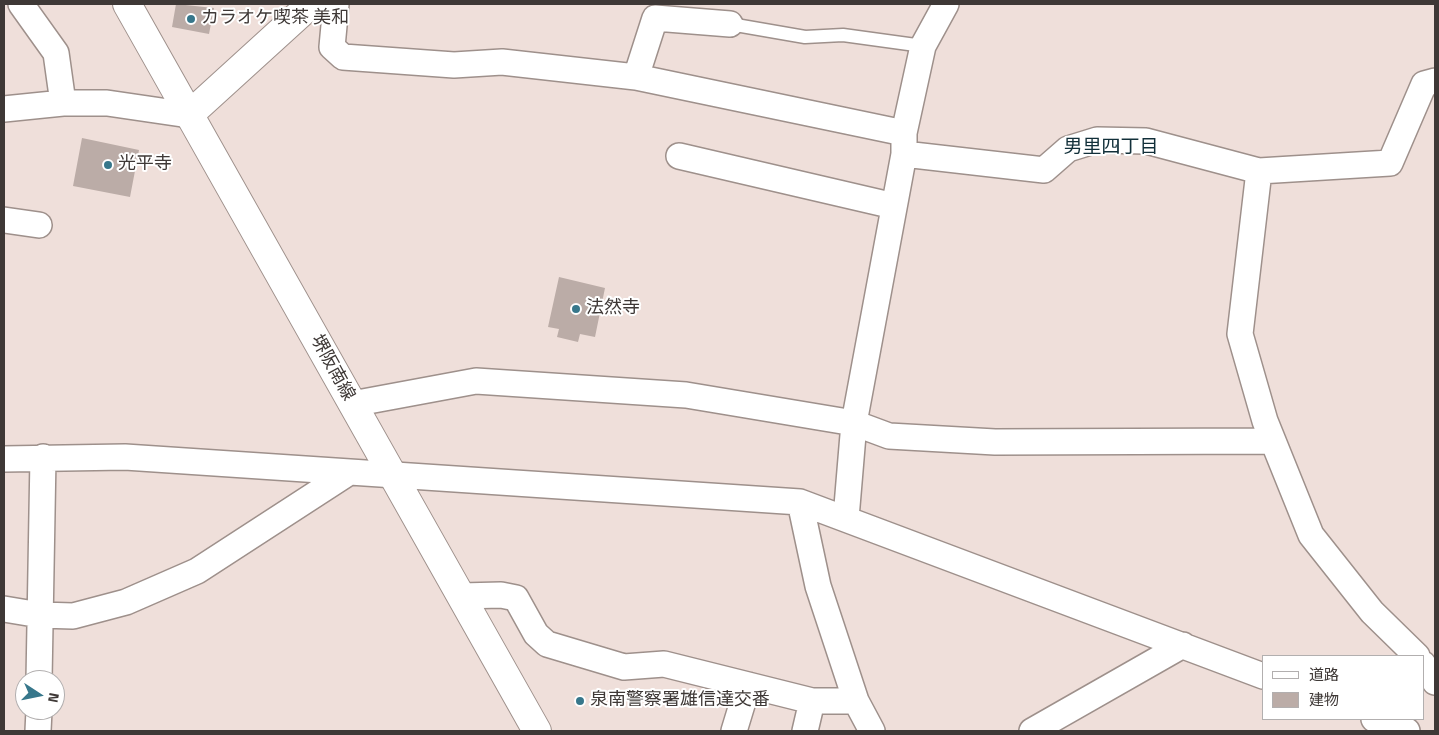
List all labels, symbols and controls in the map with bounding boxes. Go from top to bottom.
place label: カラオケ喫茶 美和 [201,8,349,30]
marker: カラオケ喫茶 美和 [185,13,197,25]
district label: 男里四丁目 [1064,137,1158,159]
place label: 光平寺 [118,154,172,176]
marker: 光平寺 [102,159,114,171]
place label: 法然寺 [586,298,640,320]
marker: 法然寺 [570,303,582,315]
street label: 堺阪南線 [305,331,359,405]
legend [1262,655,1424,720]
text: 道路 [1309,663,1339,686]
north arrow [15,670,65,720]
text: 建物 [1309,688,1339,711]
place label: 泉南警察署雄信達交番 [590,690,770,712]
text: N [43,691,65,705]
marker: 泉南警察署雄信達交番 [574,695,586,707]

